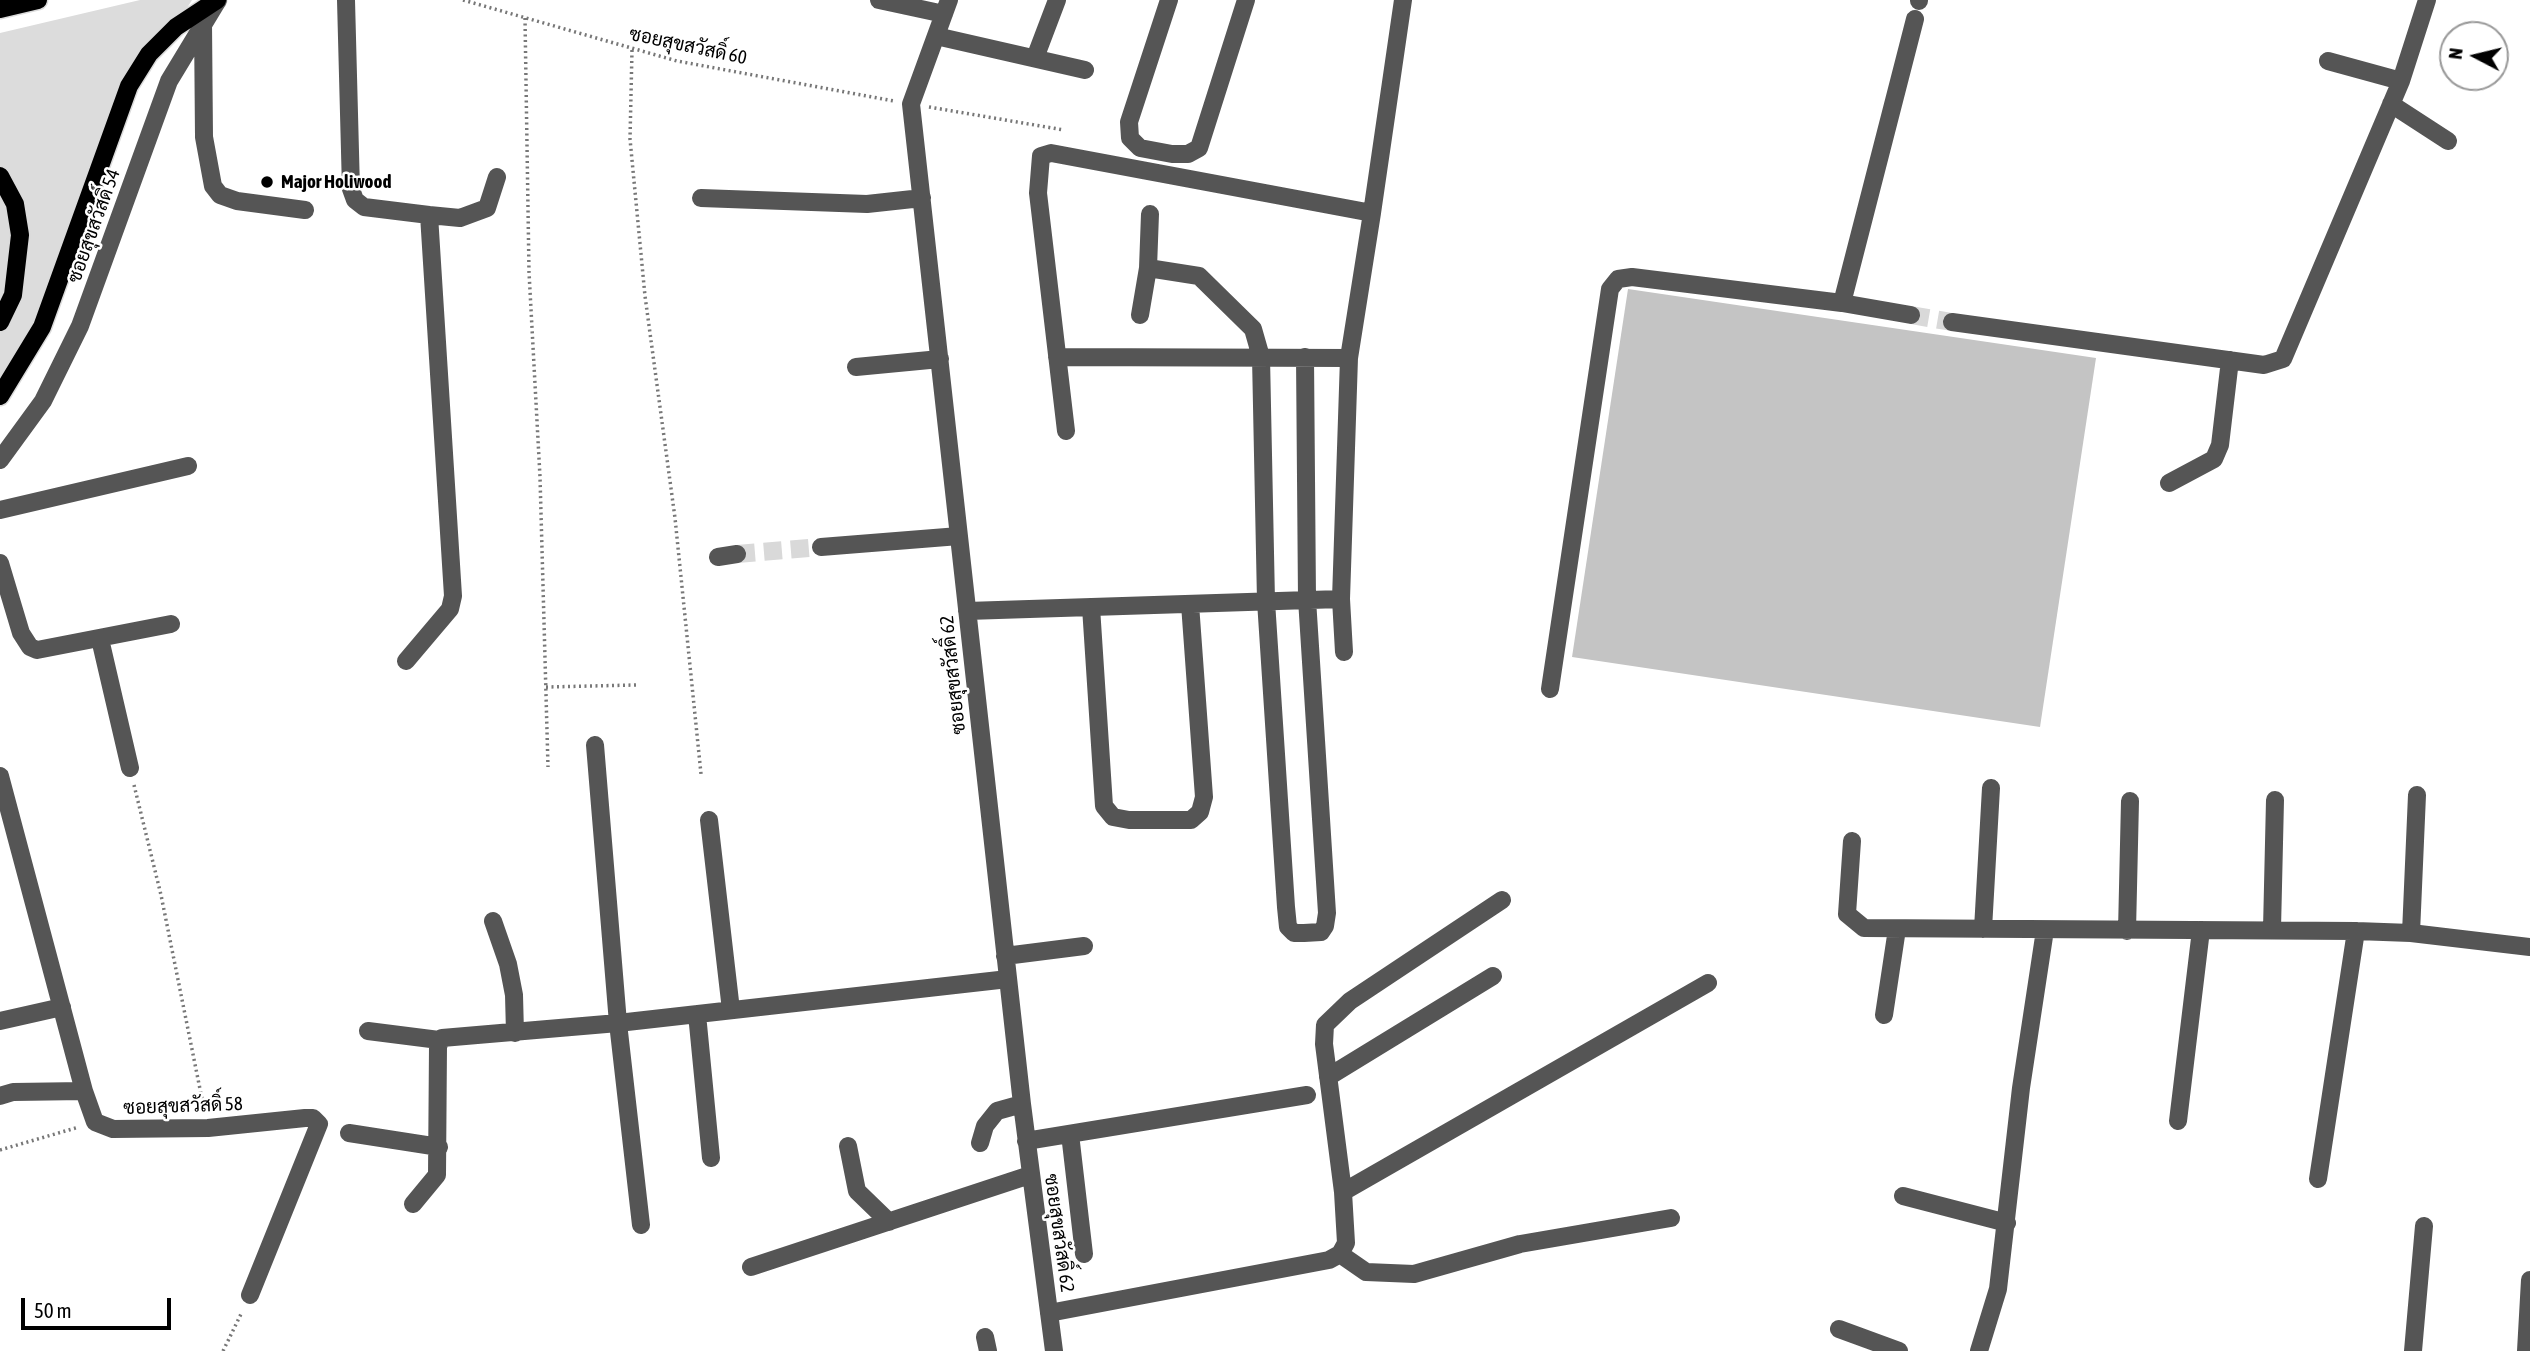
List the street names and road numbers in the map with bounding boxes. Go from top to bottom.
street label: ซอยสุขสวัสดิ์ 60 [627,22,749,70]
street label: ซอยสุขสวัสดิ์ 54 [63,166,125,286]
street label: ซอยสุขสวัสดิ์ 62 [935,614,971,736]
street label: ซอยสุขสวัสดิ์ 58 [123,1093,243,1119]
street label: ซอยสุขสวัสดิ์ 62 [1039,1172,1079,1294]

